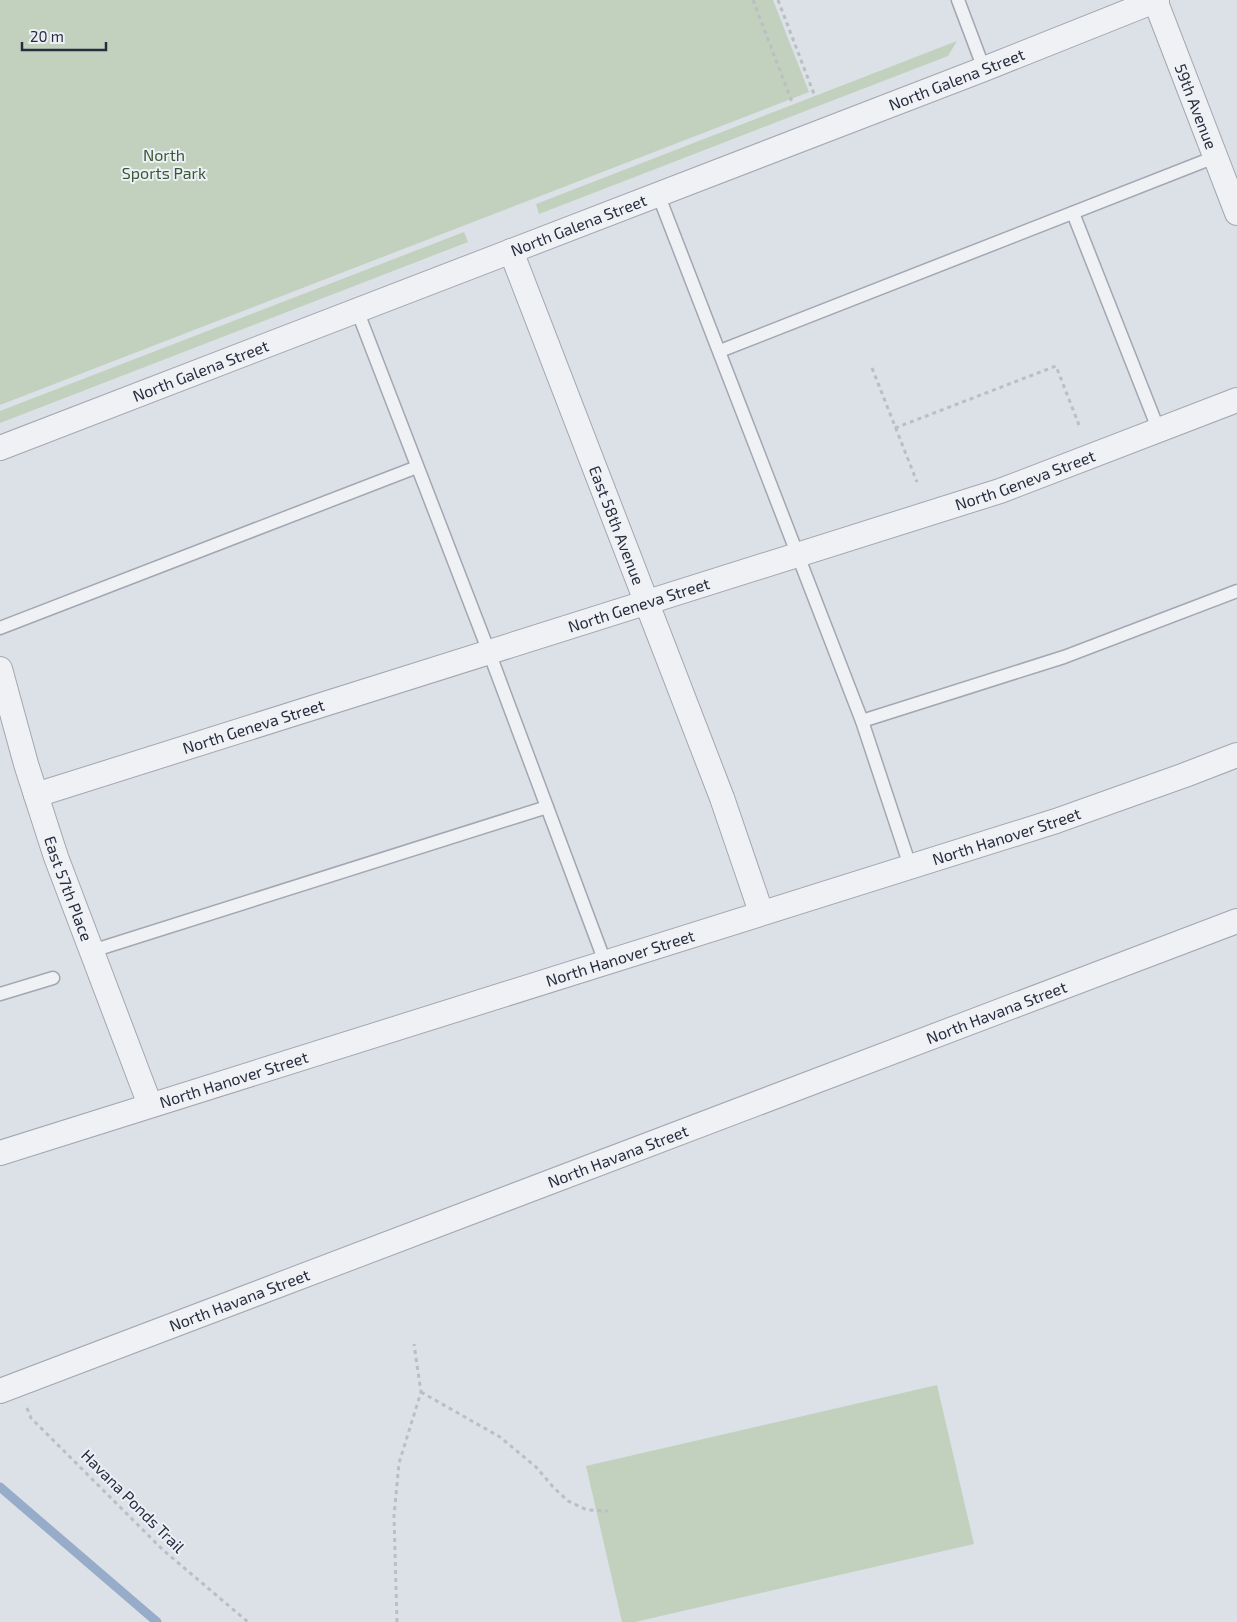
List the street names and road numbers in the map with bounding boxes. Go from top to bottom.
street label: North Galena Street [886,44,1027,114]
street label: 59th Avenue [1171,61,1221,152]
street label: North Galena Street [508,190,649,259]
street label: North Galena Street [130,335,271,405]
street label: North Geneva Street [953,445,1098,514]
street label: East 58th Avenue [586,463,649,587]
street label: North Geneva Street [565,573,712,636]
street label: North Geneva Street [180,695,327,757]
street label: North Hanover Street [930,803,1083,868]
street label: East 57th Place [41,833,97,944]
street label: North Hanover Street [543,925,697,990]
street label: North Havana Street [923,977,1069,1047]
street label: North Hanover Street [157,1047,310,1111]
street label: North Havana Street [545,1120,691,1191]
street label: North Havana Street [166,1264,312,1335]
street label: Havana Ponds Trail [78,1445,189,1556]

